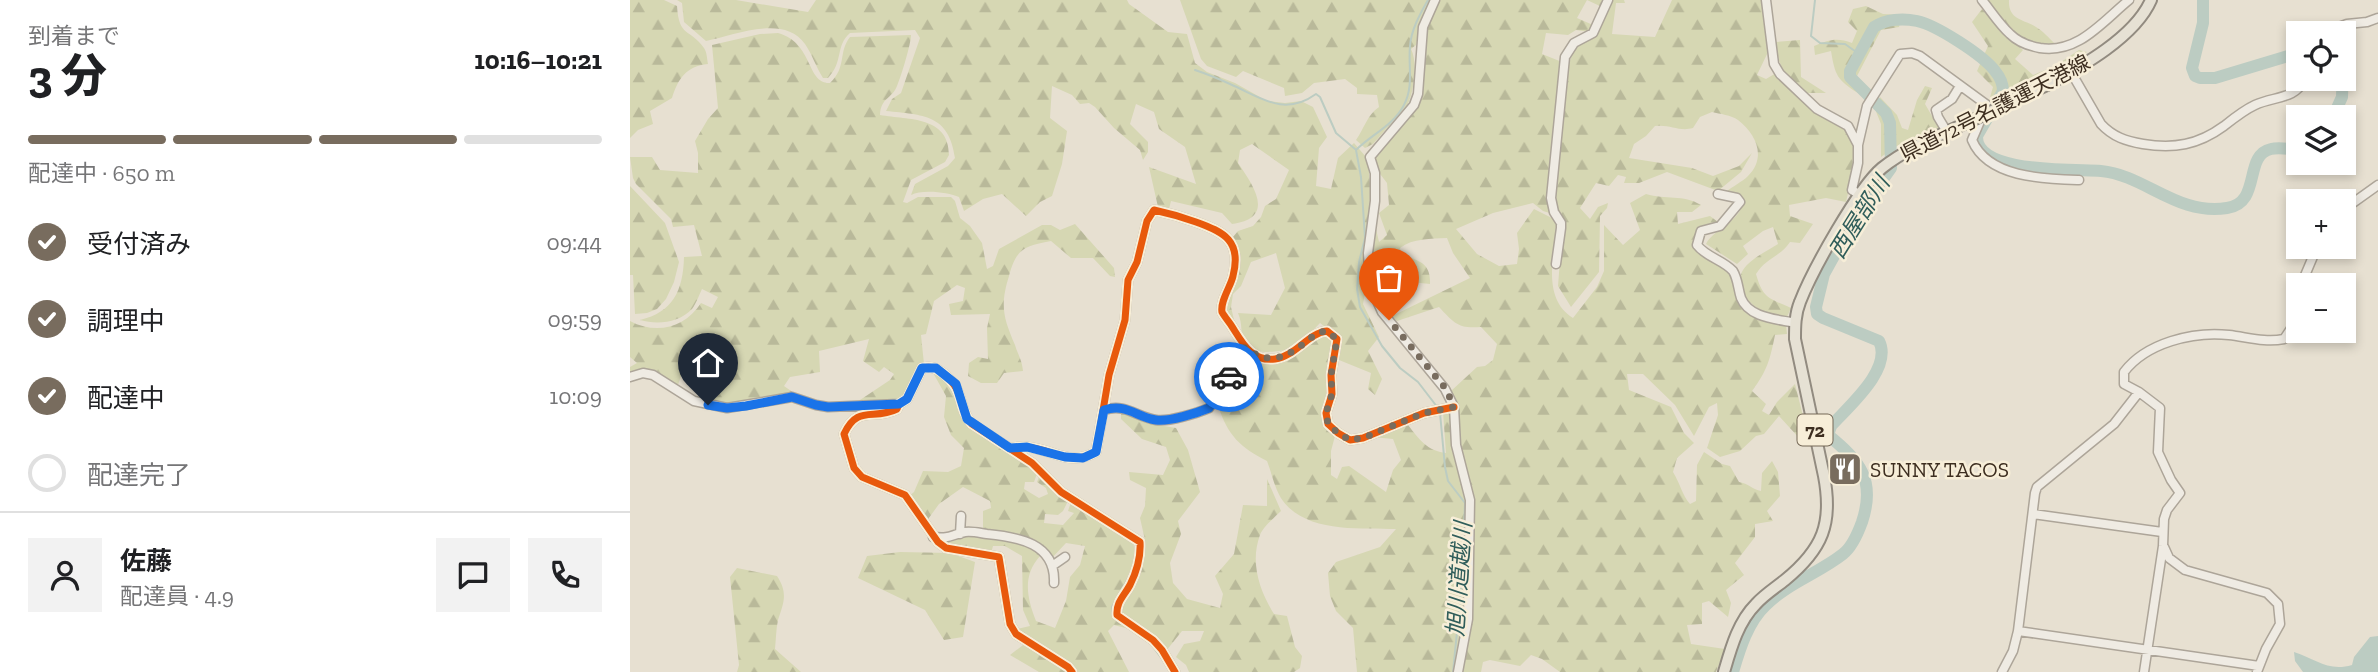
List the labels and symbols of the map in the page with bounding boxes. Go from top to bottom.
street label: 県道72号名護運天港線 [1896,49,2094,167]
water label: 西屋部川 [1823,168,1897,263]
pin [1359,248,1419,320]
pin [678,333,738,405]
courier [1194,342,1264,412]
road number: 72 [1798,414,1832,446]
restaurant icon: SUNNY TACOS [1826,450,1864,488]
place label: SUNNY TACOS [1870,457,2009,482]
water label: 旭川道越川 [1441,518,1477,637]

